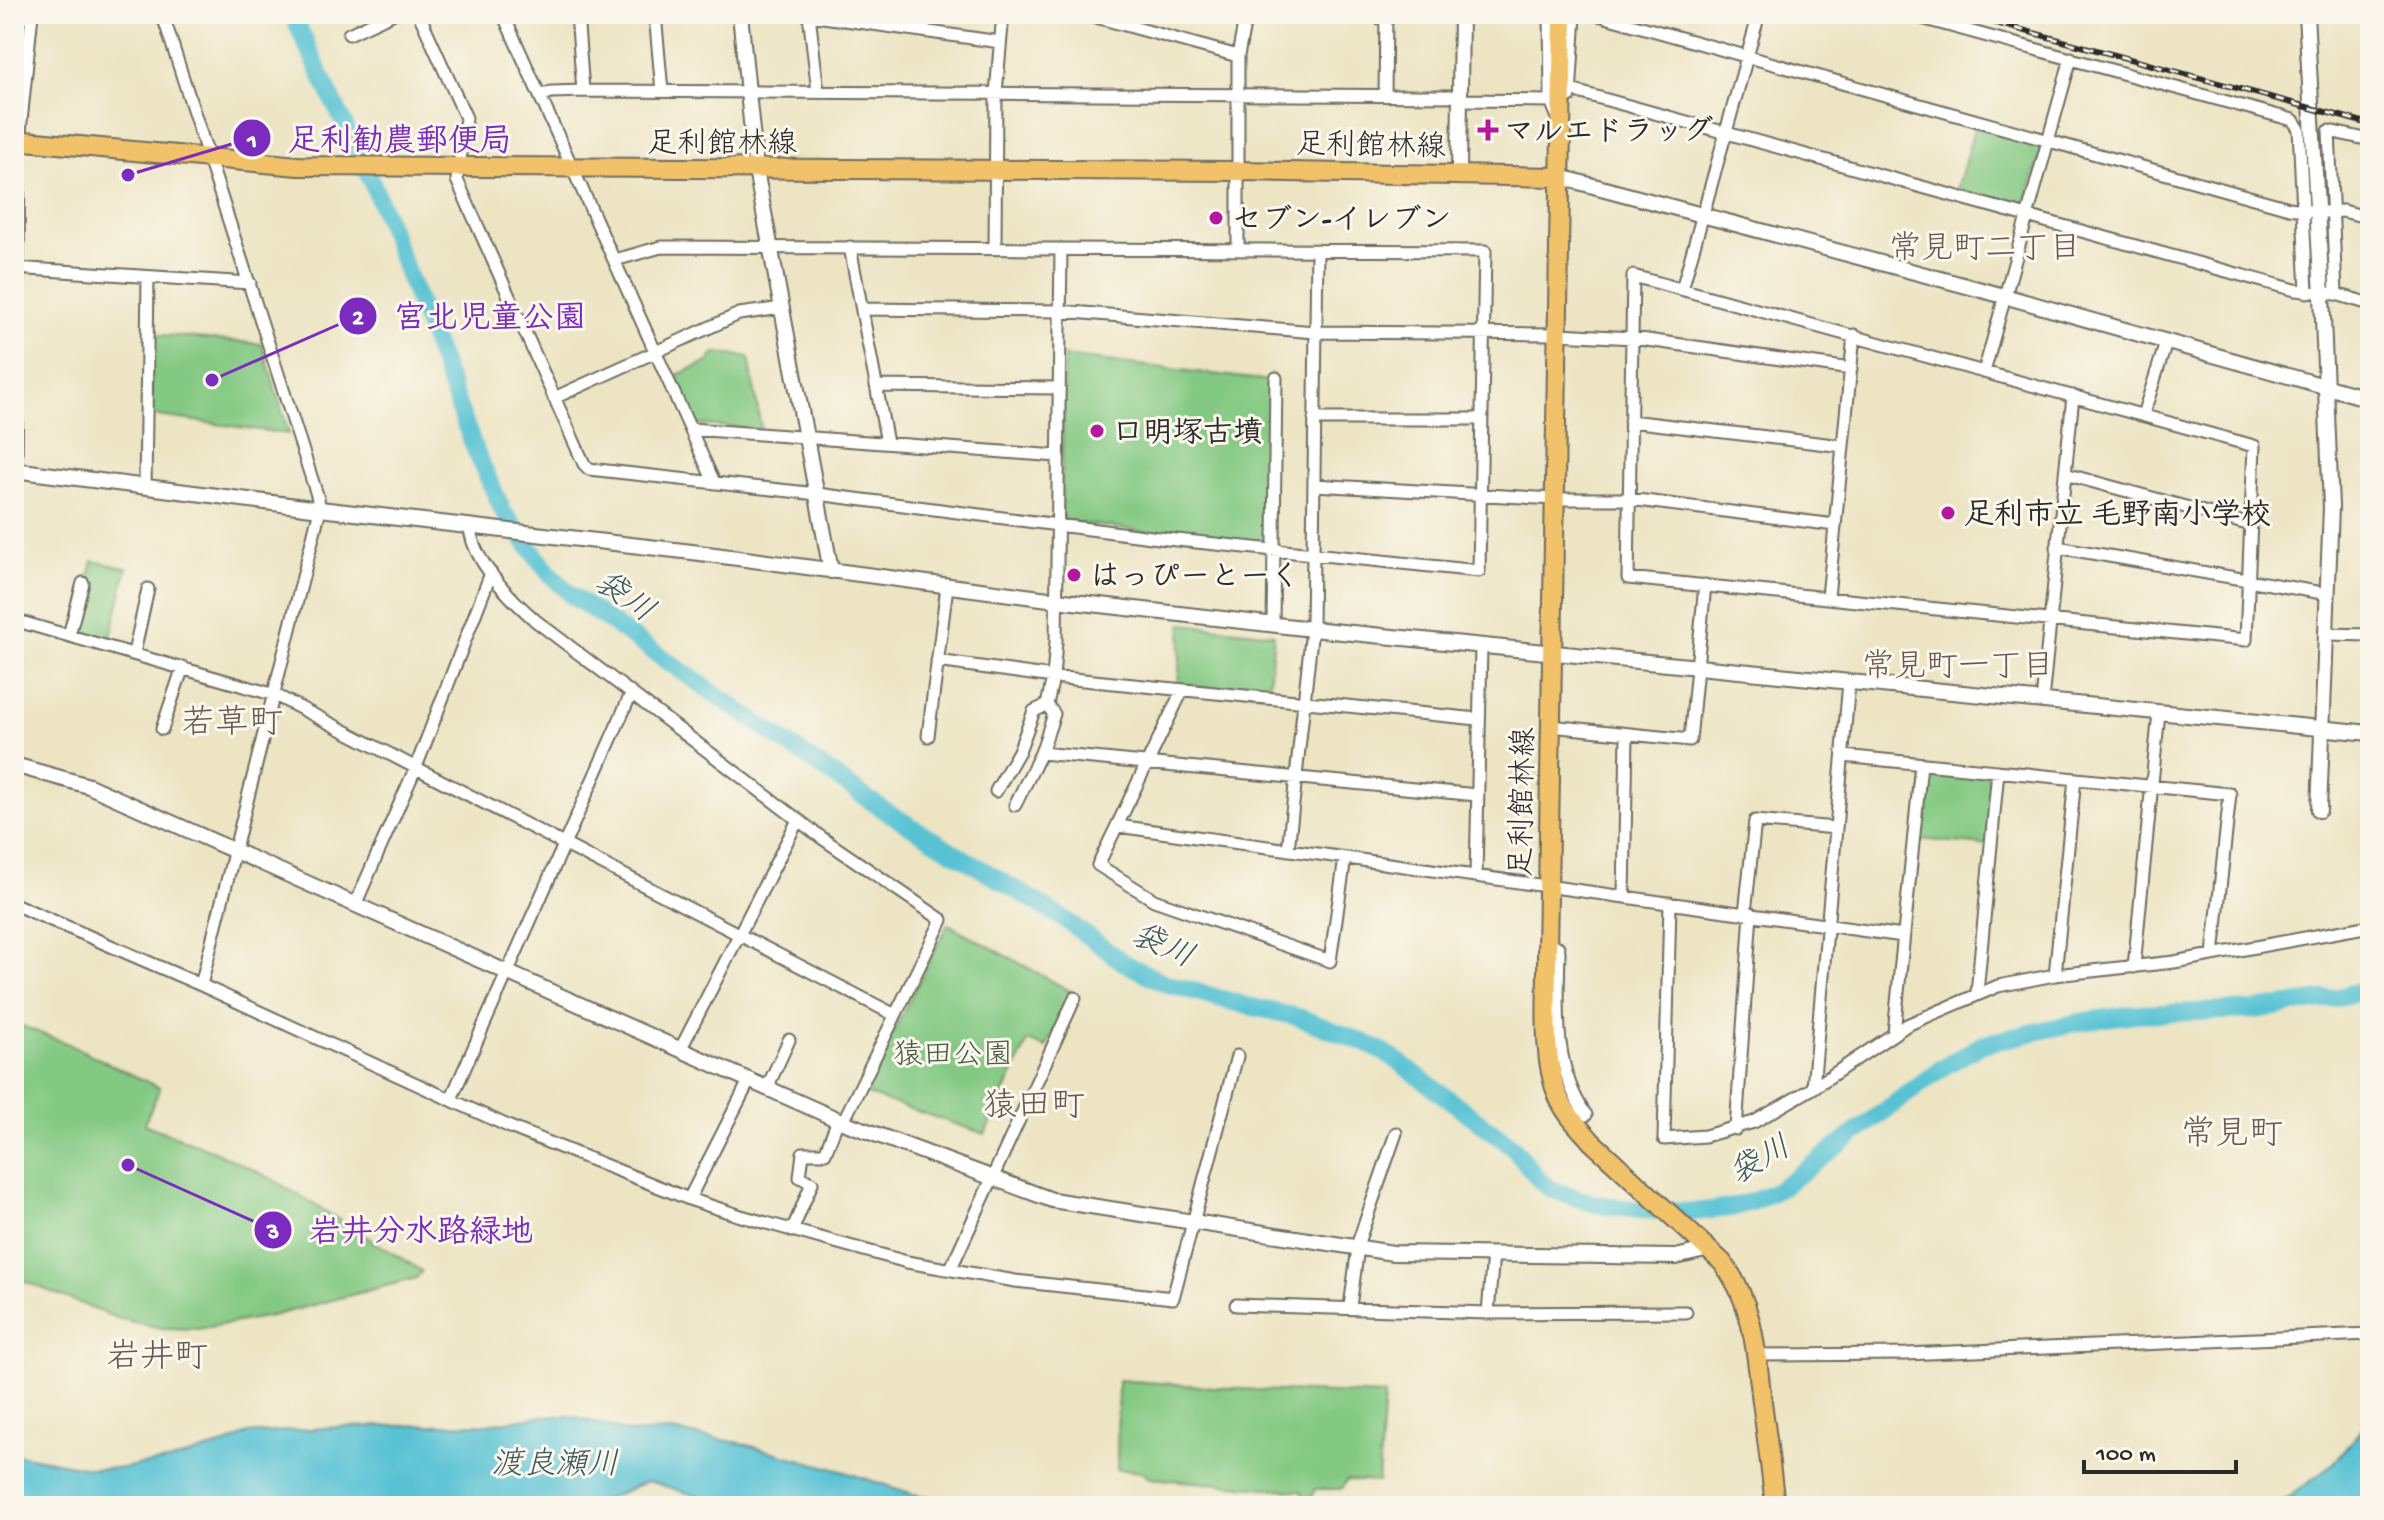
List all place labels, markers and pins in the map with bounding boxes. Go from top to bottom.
callout: 足利勧農郵便局 [232,110,528,166]
place label: マルエドラッグ [1504,115,1713,152]
marker: マルエドラッグ [1479,121,1497,139]
place label: セブン-イレブン [1232,204,1451,240]
marker: セブン-イレブン [1207,209,1225,227]
callout: 宮北児童公園 [338,288,602,344]
place label: 口明塚古墳 [1113,416,1263,453]
marker: 口明塚古墳 [1088,422,1106,440]
place label: 足利市立 毛野南小学校 [1964,498,2271,535]
marker: 足利市立 毛野南小学校 [1939,504,1957,522]
place label: はっぴーとーく [1090,562,1300,597]
marker: はっぴーとーく [1065,566,1083,584]
callout: 岩井分水路緑地 [253,1202,549,1258]

